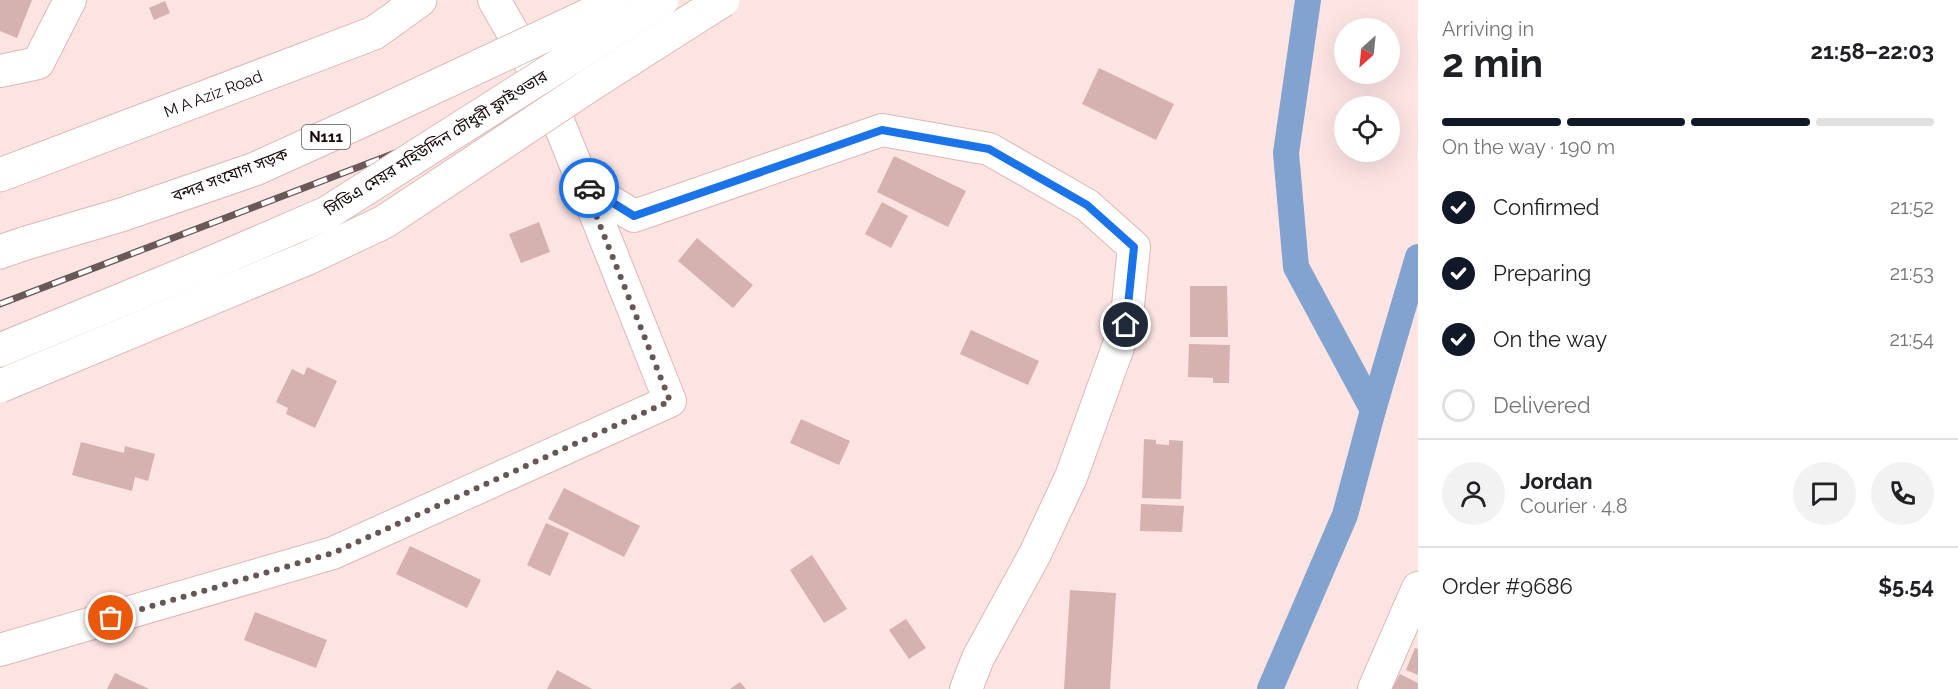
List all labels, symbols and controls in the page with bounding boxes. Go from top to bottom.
text: Arriving in [1442,17,1534,41]
north arrow [1334,18,1400,84]
map controls [1334,18,1400,162]
text: 21:58–22:03 [1811,38,1934,64]
text: 2 min [1442,40,1543,86]
street label: M A Aziz Road [161,66,265,122]
street label: সিডিএ মেয়র মহিউদ্দিন চৌধুরী ফ্লাইওভার [320,66,551,220]
button: locate [1334,96,1400,162]
road number: N111 [302,125,350,149]
text: On the way · 190 m [1442,135,1615,159]
street label: বন্দর সংযোগ সড়ক [168,144,292,206]
courier [559,158,619,218]
icon: car [573,172,606,205]
icon: check [1442,191,1475,224]
text: Confirmed [1493,194,1600,220]
text: 21:52 [1890,195,1934,219]
icon: check [1442,257,1475,290]
text: Preparing [1493,260,1591,286]
text: 21:53 [1890,261,1934,285]
pin [1100,299,1151,350]
icon: home [1109,308,1142,341]
icon: check [1442,323,1475,356]
text: On the way [1493,326,1607,352]
text: 21:54 [1889,327,1934,351]
text: Delivered [1493,392,1591,418]
button: person [1442,462,1505,525]
button: chat [1793,462,1856,525]
button: phone [1871,462,1934,525]
text: Jordan [1520,468,1592,494]
text: Courier · 4.8 [1520,494,1628,518]
text: Order #9686 [1442,573,1573,599]
text: $5.54 [1878,573,1934,599]
pin [85,592,136,643]
icon: bag [94,601,127,634]

